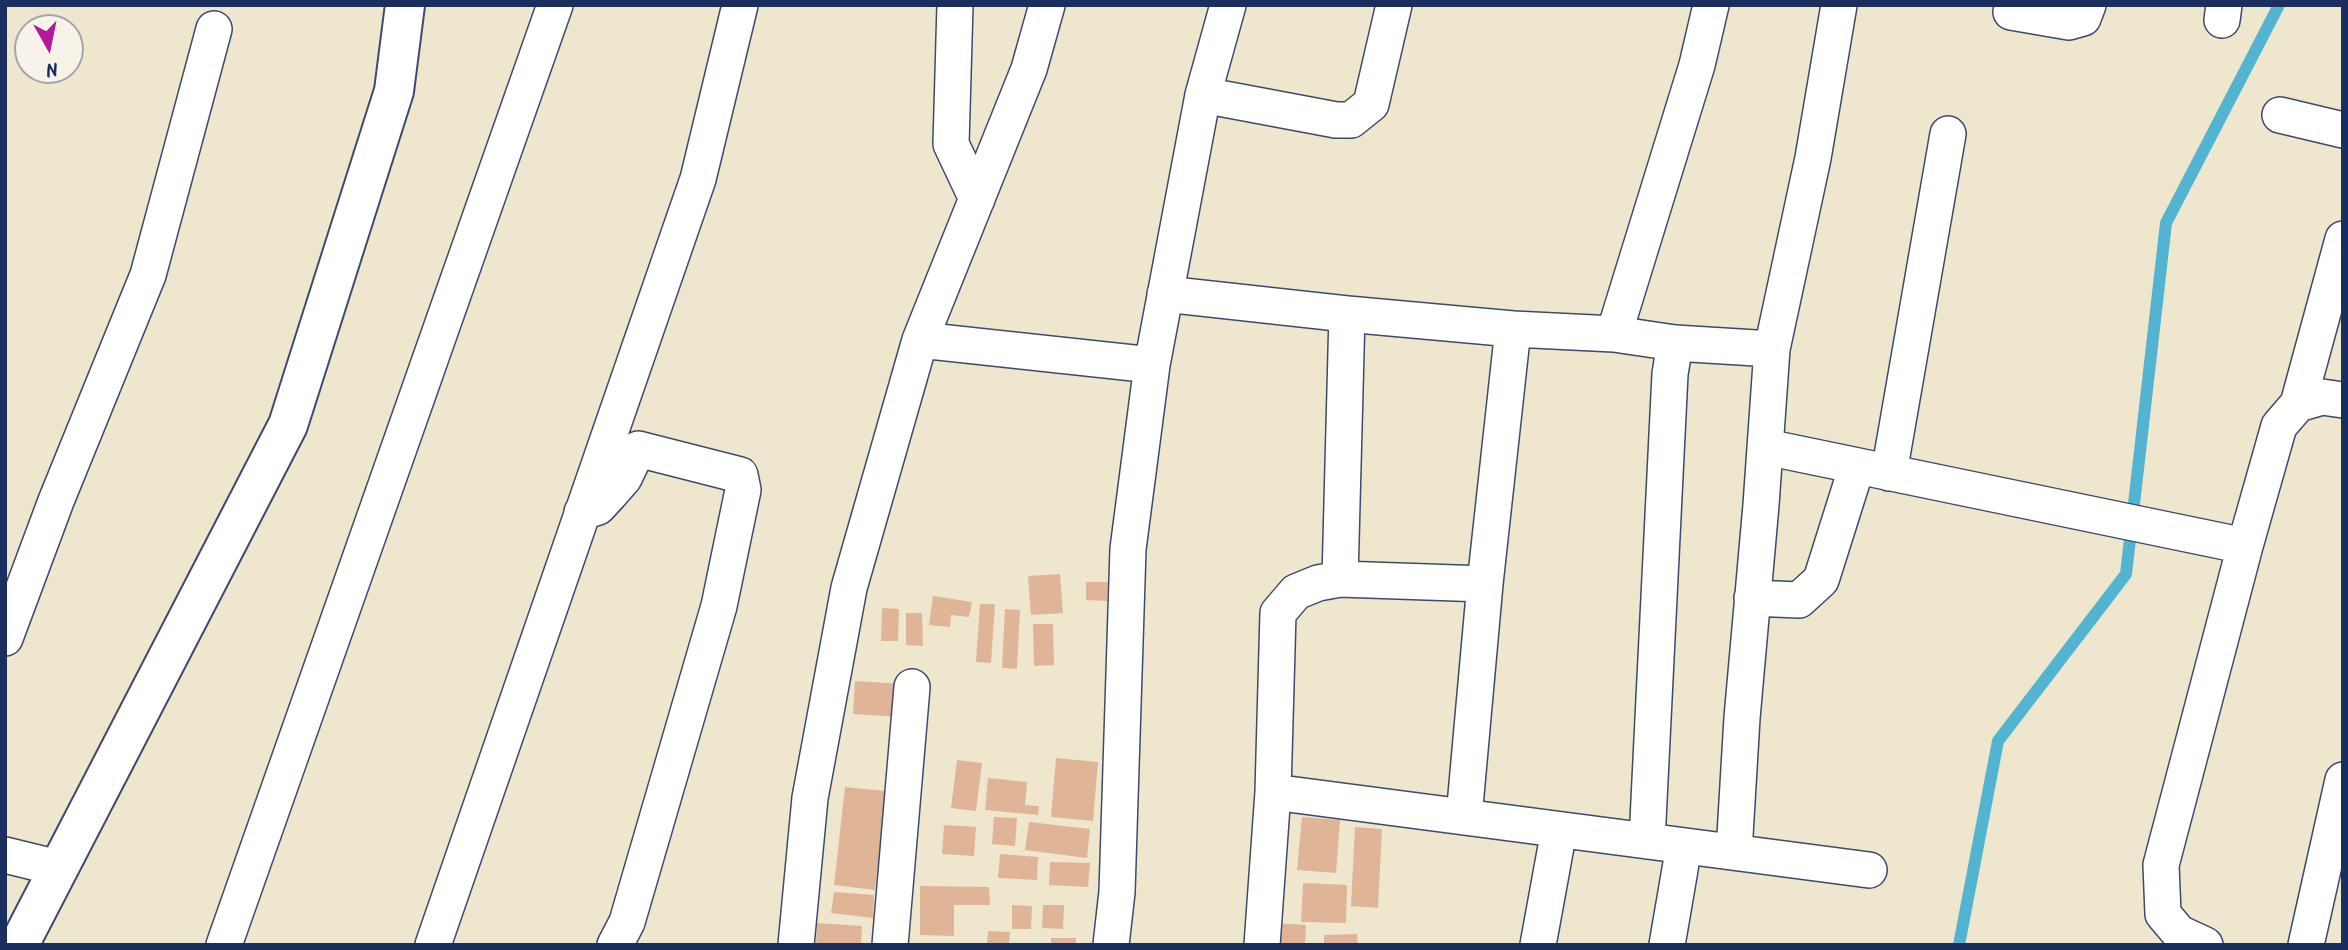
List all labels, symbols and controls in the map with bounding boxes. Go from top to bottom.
north arrow [14,14,84,84]
text: N [44,52,60,84]

